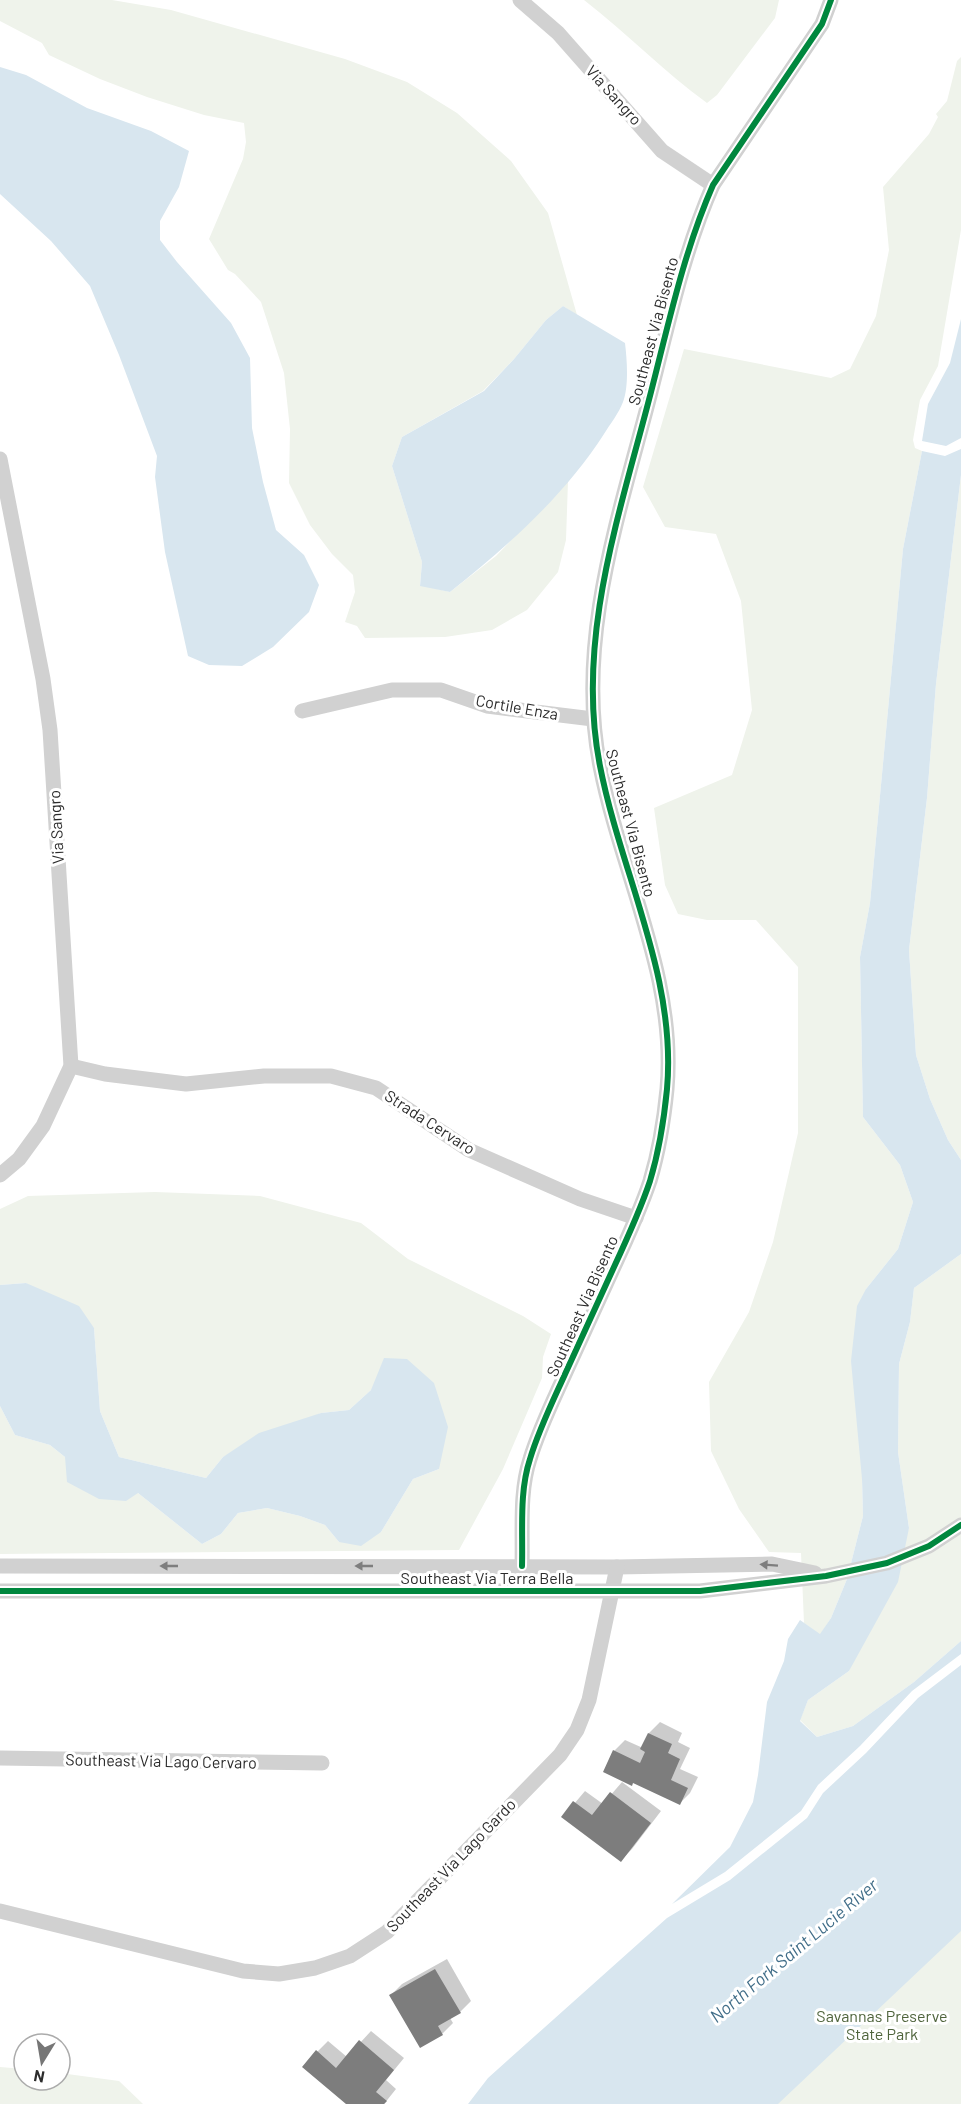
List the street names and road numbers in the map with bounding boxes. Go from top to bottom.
street label: Via Sangro [583,61,646,129]
street label: Southeast Via Bisento [624,255,681,407]
street label: Cortile Enza [474,690,560,723]
street label: Southeast Via Bisento [603,747,660,899]
street label: Via Sangro [44,790,67,864]
street label: Strada Cervaro [382,1085,479,1158]
street label: Southeast Via Bisento [542,1232,621,1379]
street label: Southeast Via Terra Bella [401,1568,573,1587]
street label: Southeast Via Lago Cervaro [65,1749,257,1772]
street label: Southeast Via Lago Gardo [382,1794,519,1935]

